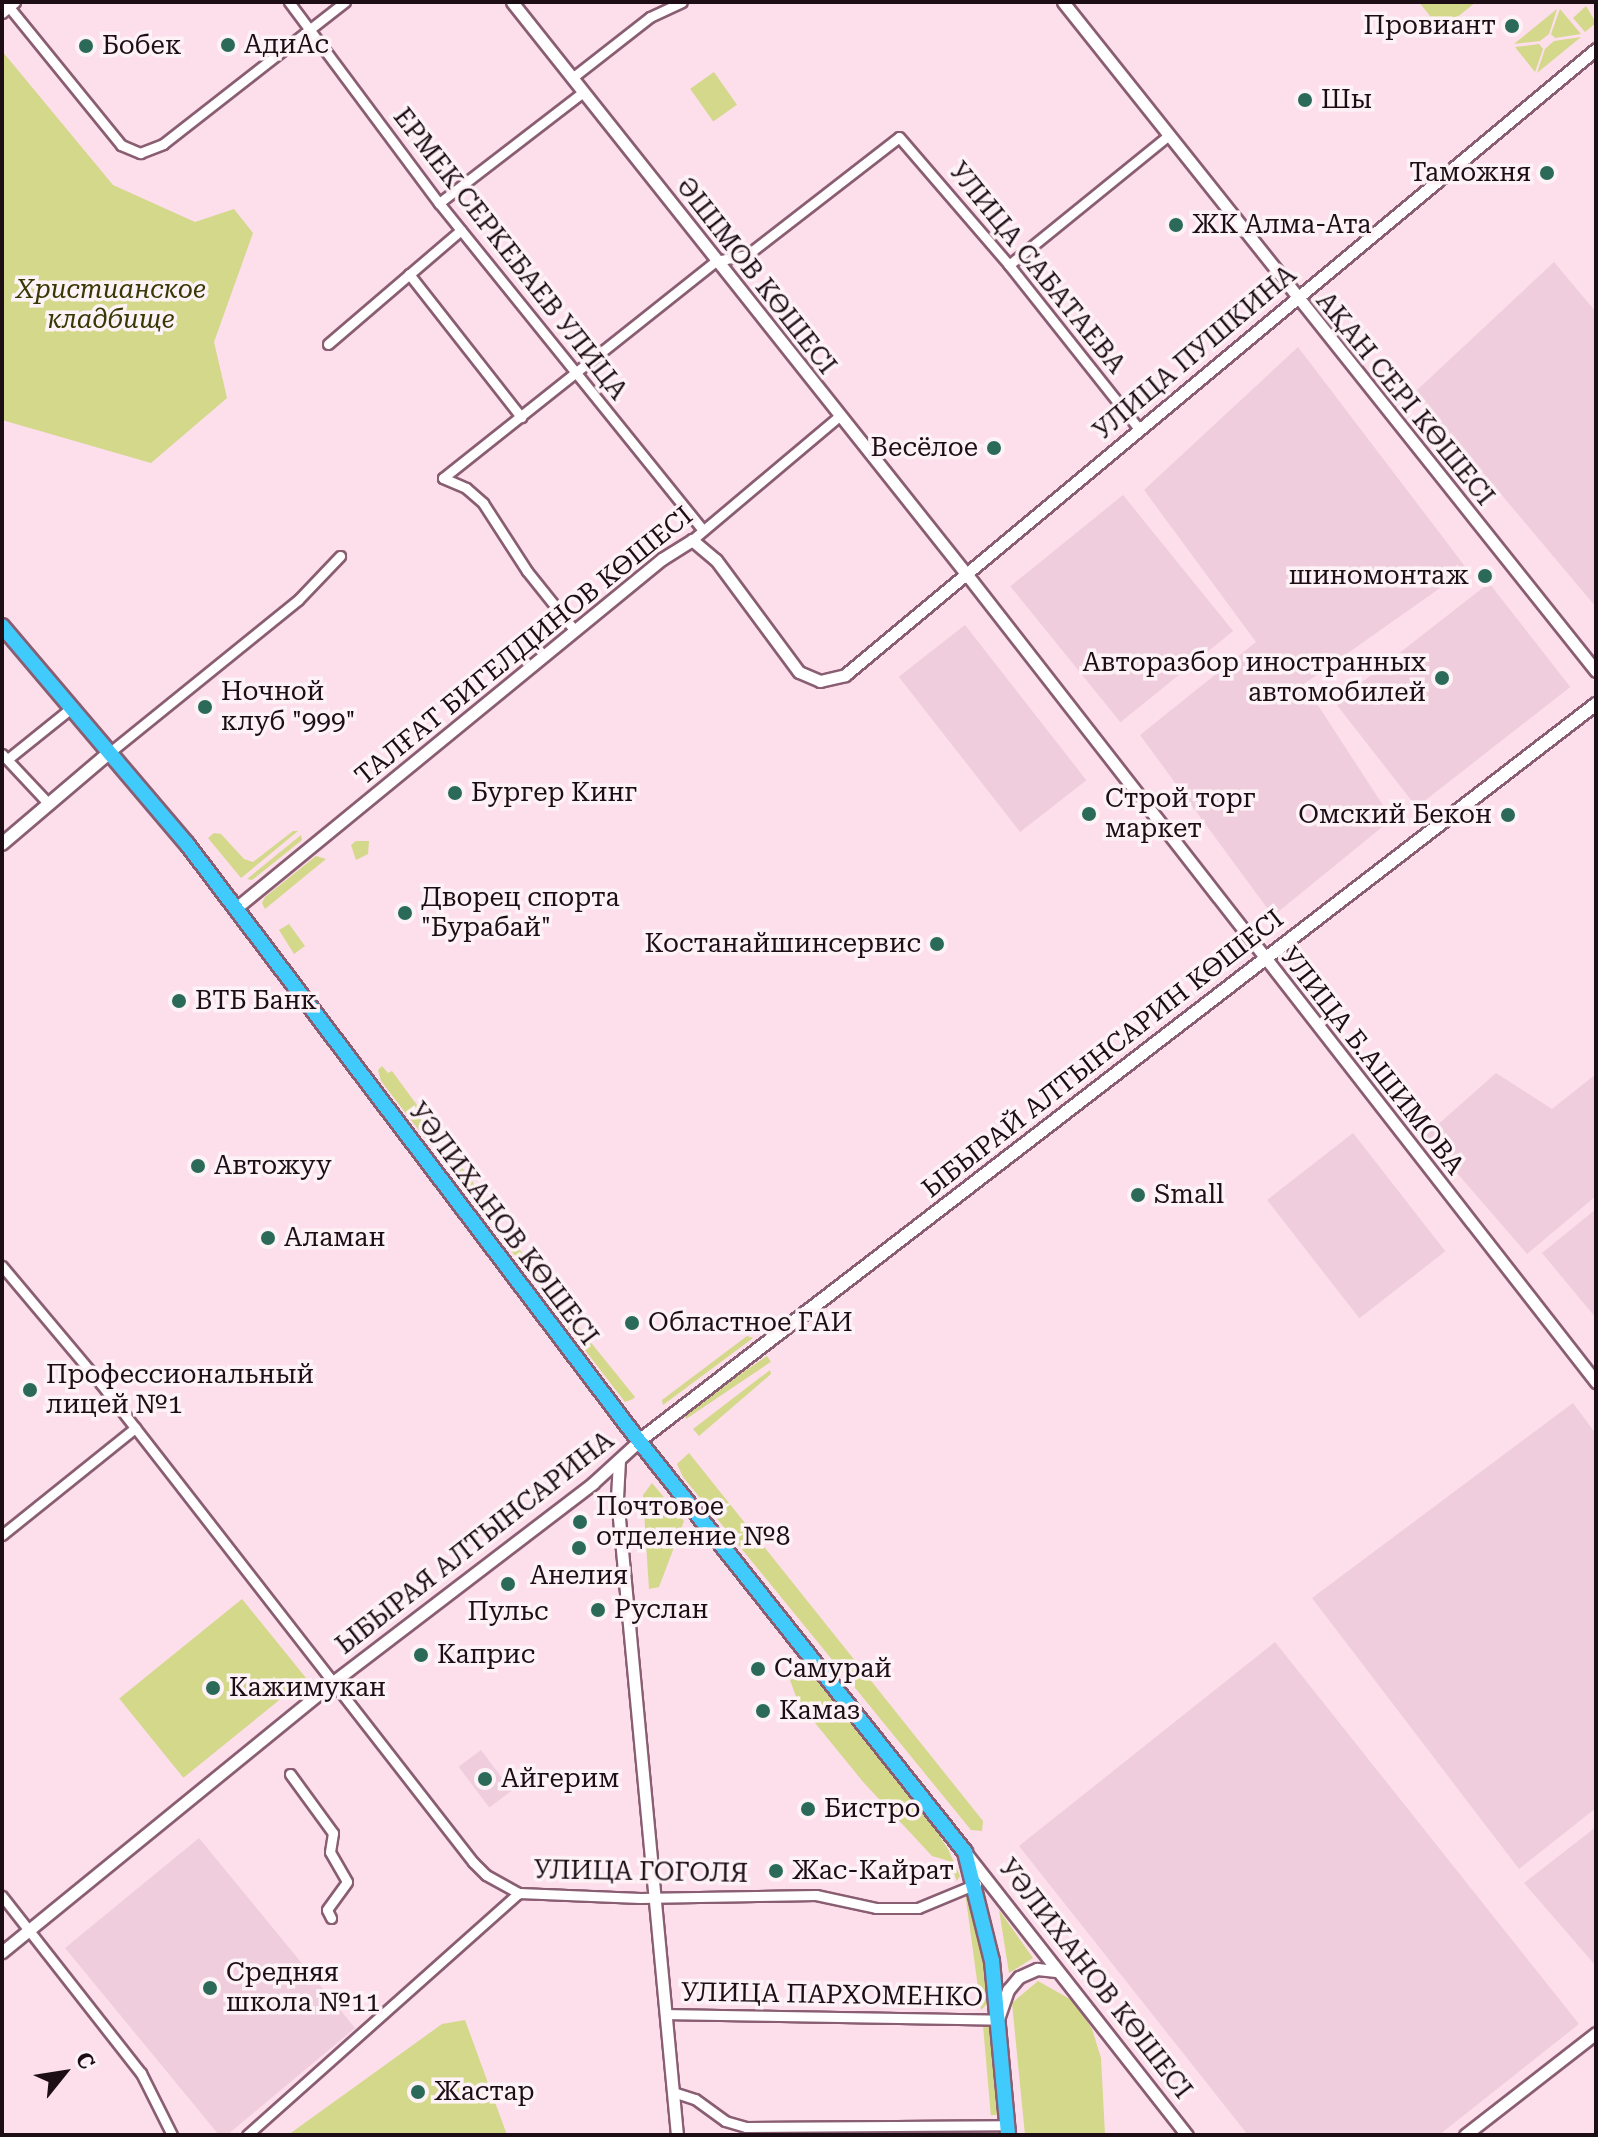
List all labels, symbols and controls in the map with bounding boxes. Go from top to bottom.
place label: Провиант [1364,10,1496,42]
marker: Провиант [1503,17,1521,35]
place label: АдиАс [244,29,329,61]
place label: Бобек [102,30,181,62]
marker: АдиАс [219,36,237,54]
marker: Бобек [77,37,95,55]
place label: Шы [1321,84,1372,116]
marker: Шы [1296,91,1314,109]
street label: ЕРМЕК СЕРКЕБАЕВ УЛИЦА [386,102,634,406]
street label: УЛИЦА САБАТАЕВА [942,156,1132,380]
place label: Таможня [1409,157,1531,189]
marker: Таможня [1538,164,1556,182]
street label: ӘШІМОВ КӨШЕСІ [669,171,843,381]
place label: ЖК Алма-Ата [1192,209,1371,241]
marker: ЖК Алма-Ата [1167,216,1185,234]
street label: УЛИЦА ПУШКИНА [1087,259,1303,447]
park label: Христианское кладбище [16,274,206,336]
street label: АҚАН СЕРІ КӨШЕСІ [1309,286,1501,512]
place label: Весёлое [870,432,978,464]
marker: Весёлое [985,439,1003,457]
street label: ТАЛҒАТ БИГЕЛДИНОВ КӨШЕСІ [349,500,699,792]
place label: шиномонтаж [1289,560,1469,592]
marker: шиномонтаж [1476,567,1494,585]
place label: Авторазбор иностранных автомобилей [1082,647,1426,708]
marker: Авторазбор иностранных автомобилей [1433,669,1451,687]
place label: Ночной клуб "999" [221,676,355,738]
marker: Ночной клуб "999" [196,698,214,716]
place label: Бургер Кинг [471,777,638,809]
place label: Строй торг маркет [1105,783,1256,844]
marker: Бургер Кинг [446,784,464,802]
place label: Омский Бекон [1298,799,1492,831]
marker: Строй торг маркет [1080,805,1098,823]
marker: Омский Бекон [1499,806,1517,824]
place label: Дворец спорта "Бурабай" [421,882,619,944]
street label: ЫБЫРАЙ АЛТЫНСАРИН КӨШЕСІ [916,903,1290,1205]
marker: Дворец спорта "Бурабай" [396,904,414,922]
place label: Костанайшинсервис [645,928,921,960]
marker: Костанайшинсервис [928,935,946,953]
street label: УЛИЦА Б.АШИМОВА [1274,941,1470,1181]
place label: ВТБ Банк [195,985,317,1017]
marker: ВТБ Банк [170,992,188,1010]
street label: УӘЛИХАНОВ КӨШЕСІ [402,1097,604,1351]
place label: Автожуу [214,1150,331,1182]
marker: Автожуу [189,1157,207,1175]
place label: Small [1154,1179,1224,1211]
marker: Small [1129,1186,1147,1204]
place label: Аламан [284,1222,385,1254]
marker: Аламан [259,1229,277,1247]
place label: Областное ГАИ [648,1307,853,1339]
marker: Областное ГАИ [623,1314,641,1332]
place label: Профессиональный лицей №1 [46,1359,314,1420]
marker: Профессиональный лицей №1 [21,1381,39,1399]
street label: ЫБЫРАЯ АЛТЫНСАРИНА [330,1425,620,1661]
place label: Почтовое отделение №8 [596,1491,790,1552]
marker: Почтовое отделение №8 [571,1513,589,1531]
marker: Анелия [570,1539,588,1557]
place label: Анелия [530,1560,628,1592]
marker: Пульс [499,1575,517,1593]
place label: Руслан [614,1594,708,1626]
place label: Пульс [468,1596,548,1628]
marker: Руслан [589,1601,607,1619]
place label: Каприс [437,1639,535,1671]
marker: Каприс [412,1646,430,1664]
place label: Самурай [774,1653,892,1685]
marker: Самурай [749,1660,767,1678]
place label: Кажимукан [229,1672,386,1704]
marker: Кажимукан [204,1679,222,1697]
place label: Камаз [779,1695,860,1727]
marker: Камаз [754,1702,772,1720]
place label: Айгерим [501,1763,619,1795]
marker: Айгерим [476,1770,494,1788]
place label: Бистро [824,1793,920,1825]
marker: Бистро [799,1800,817,1818]
street label: УӘЛИХАНОВ КӨШЕСІ [992,1853,1198,2105]
street label: УЛИЦА ГОГОЛЯ [534,1855,748,1889]
place label: Жас-Кайрат [792,1855,954,1887]
marker: Жас-Кайрат [767,1862,785,1880]
place label: Средняя школа №11 [226,1957,380,2018]
street label: УЛИЦА ПАРХОМЕНКО [681,1977,983,2013]
marker: Средняя школа №11 [201,1979,219,1997]
north arrow [24,2033,104,2113]
text: С [71,2048,100,2074]
place label: Жастар [434,2076,535,2108]
marker: Жастар [409,2083,427,2101]

